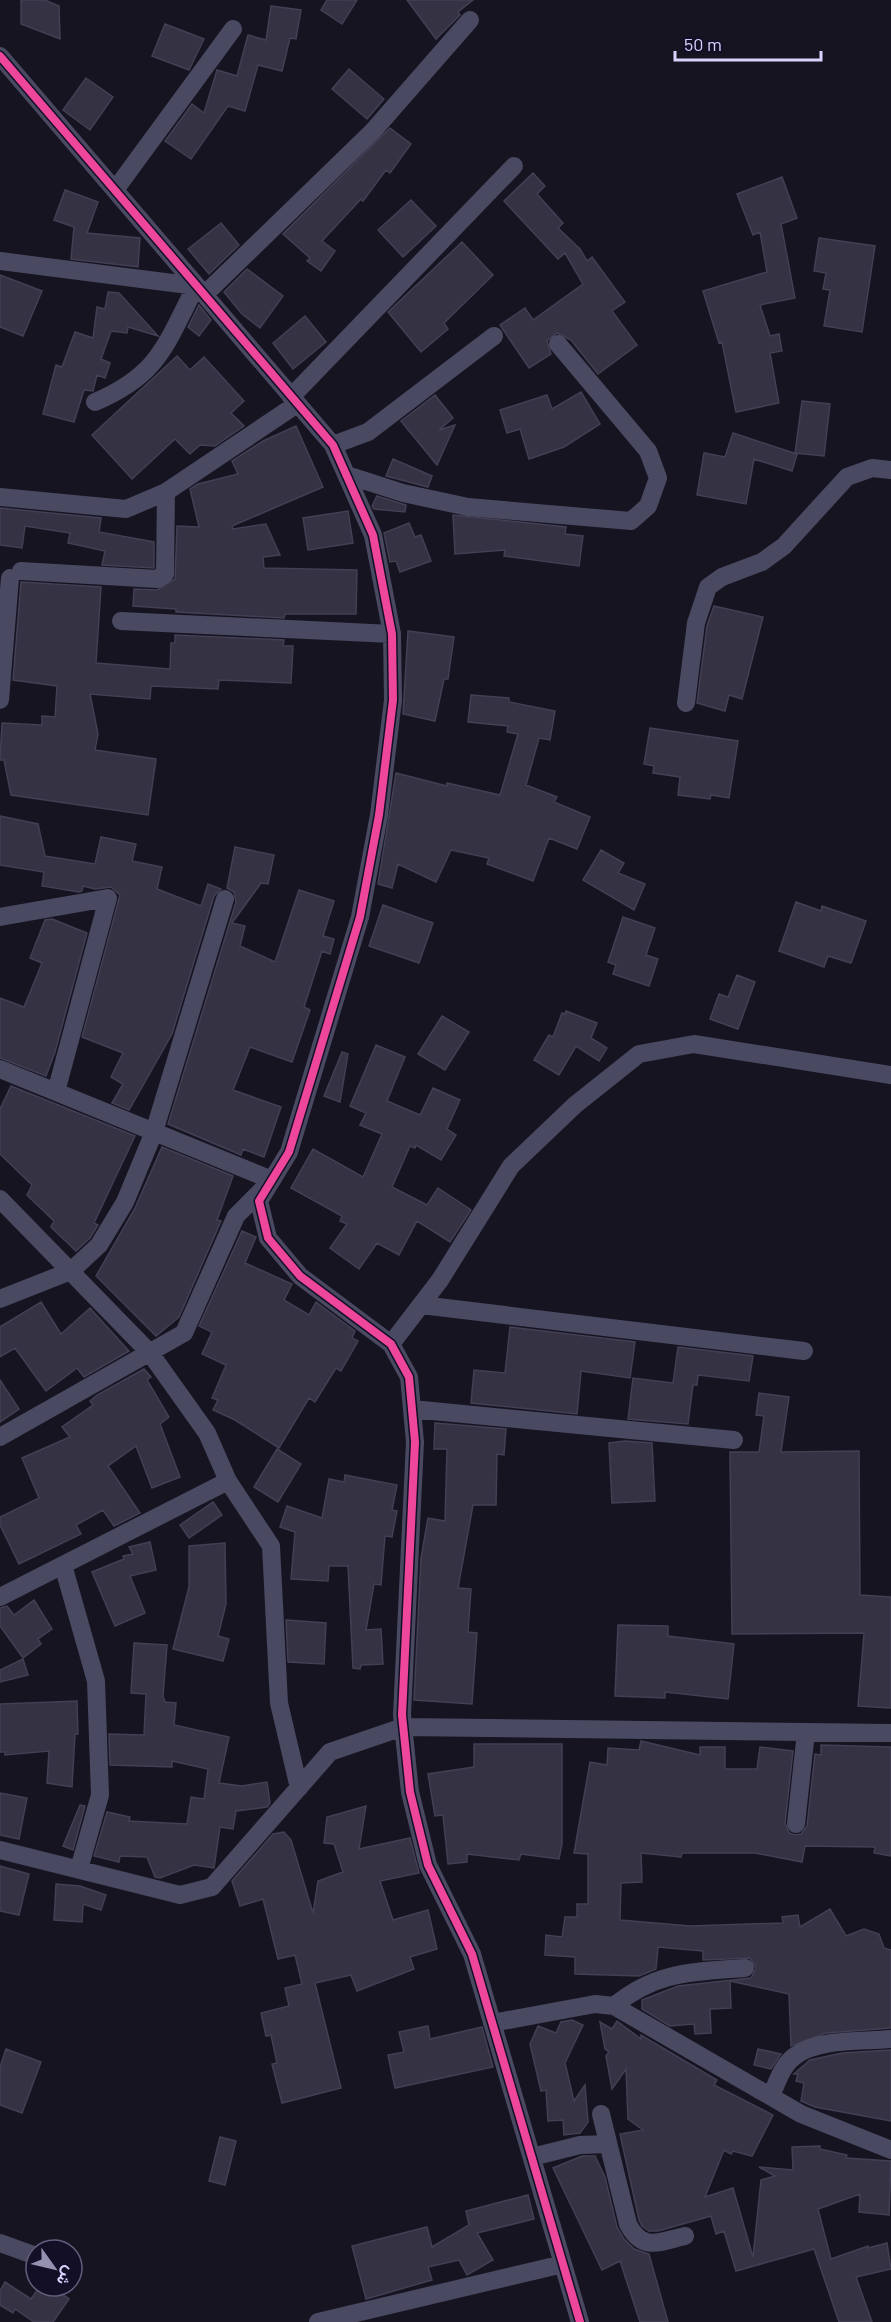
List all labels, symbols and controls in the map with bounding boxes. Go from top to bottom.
scale bar [675,24,820,62]
text: 50 m [684,33,722,55]
north arrow [24,2238,84,2298]
text: ش [53,2263,80,2290]

